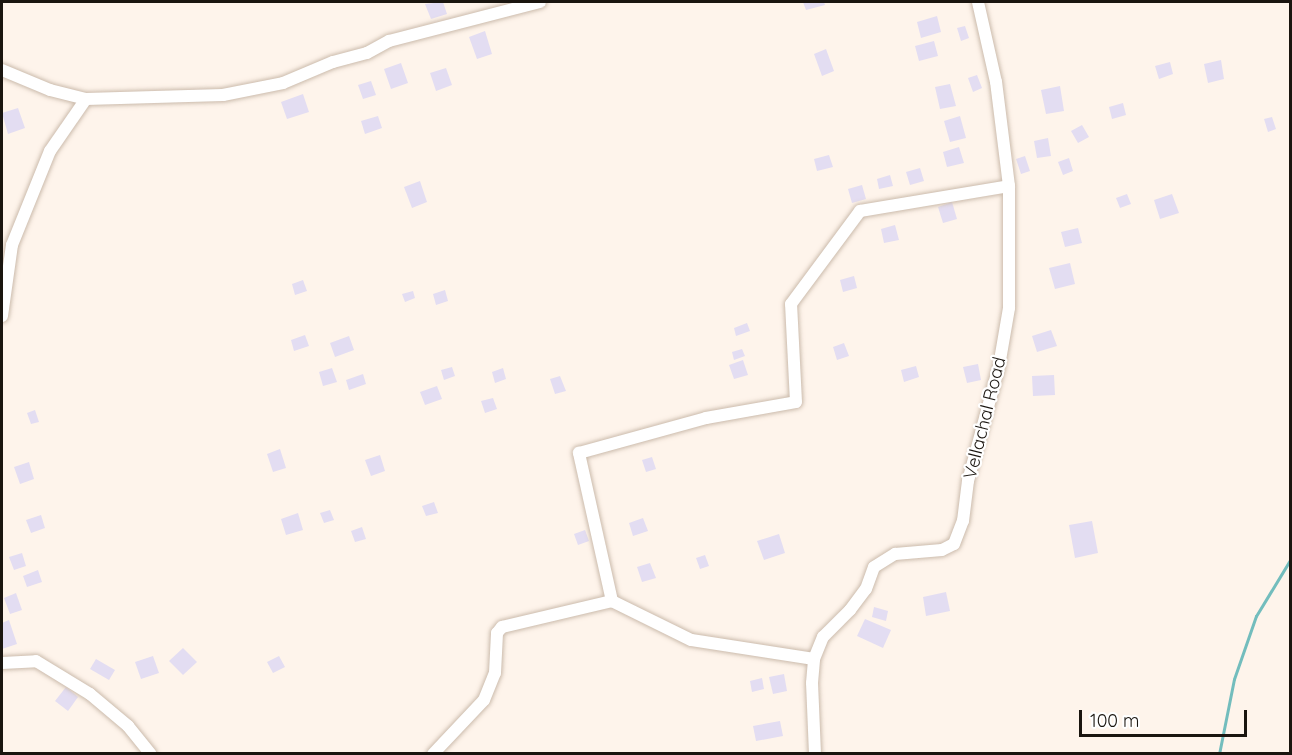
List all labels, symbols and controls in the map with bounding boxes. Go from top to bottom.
street label: Vellachal Road [959,355,1011,481]
scale bar [1082,698,1250,736]
text: 100 m [1090,709,1139,732]

